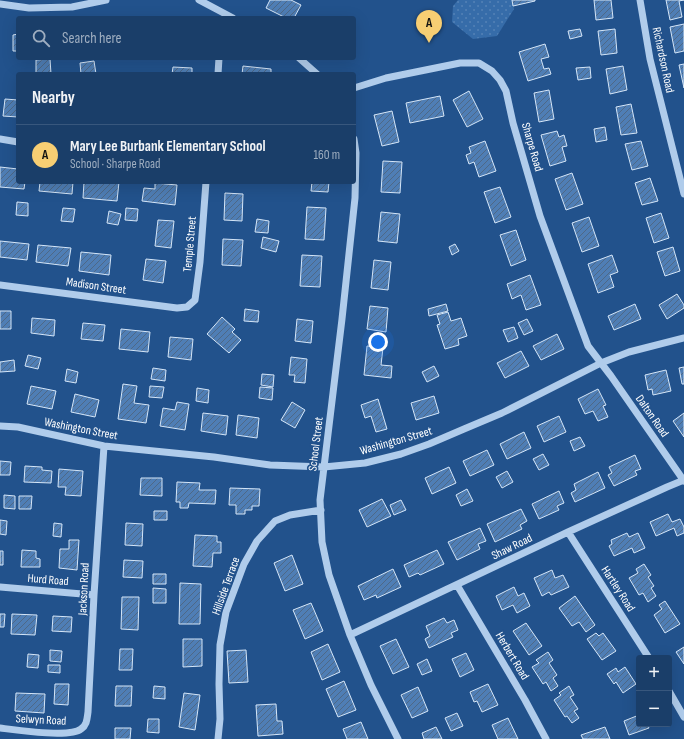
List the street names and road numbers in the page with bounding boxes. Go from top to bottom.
street label: Richardson Road [649,26,677,94]
street label: Sharpe Road [518,121,546,173]
street label: Temple Street [180,215,200,272]
street label: Madison Street [65,274,127,298]
street label: Dalton Road [632,392,672,440]
street label: Washington Street [43,415,119,444]
street label: School Street [305,416,327,472]
street label: Washington Street [358,423,434,458]
street label: Shaw Road [489,531,535,563]
street label: Hillside Terrace [209,555,244,617]
street label: Jackson Road [75,562,93,617]
street label: Hartley Road [598,563,638,615]
street label: Hurd Road [27,571,69,589]
street label: Herbert Road [492,629,532,683]
street label: Selwyn Road [15,711,67,729]

